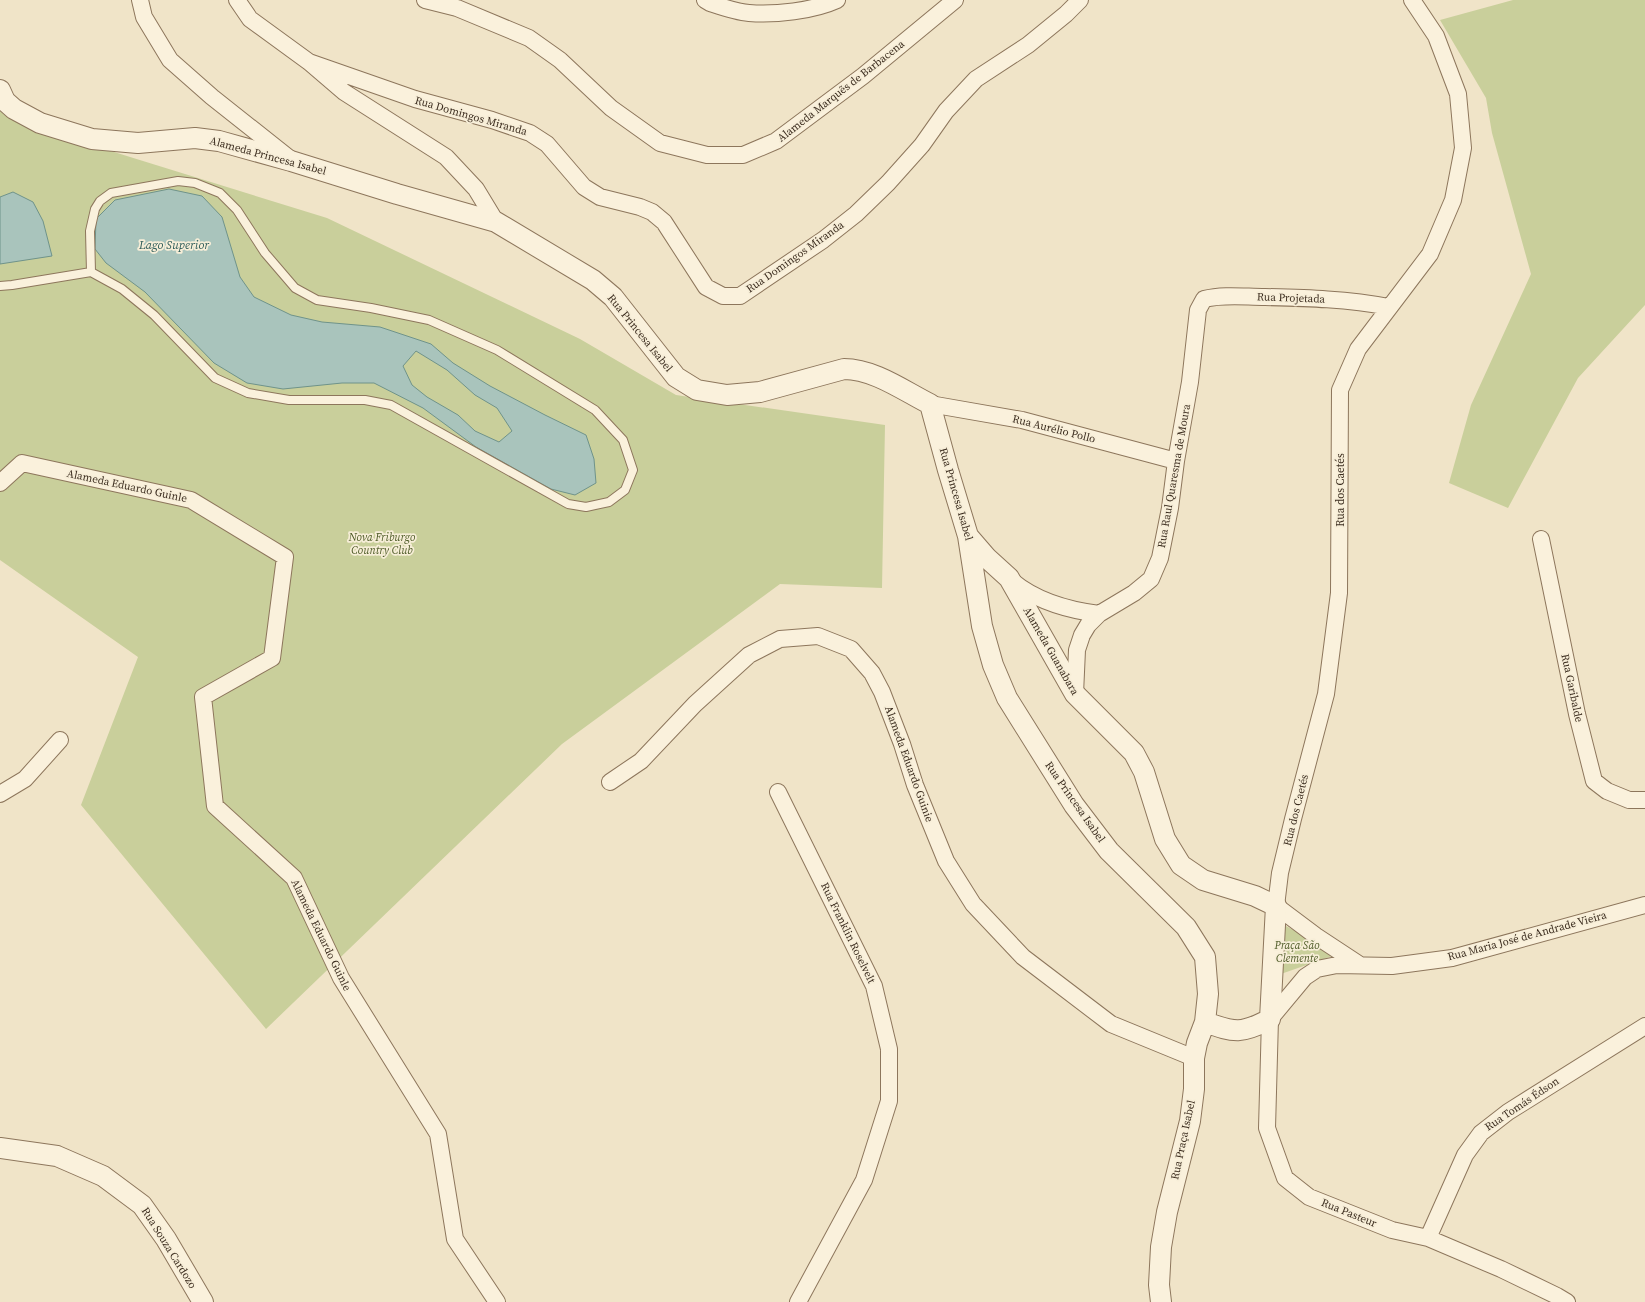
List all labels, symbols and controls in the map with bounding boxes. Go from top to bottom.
street label: Alameda Marquẽs de Barbacena [774,36,908,145]
street label: Rua Domingos Miranda [413,93,529,139]
street label: Alameda Princesa Isabel [208,133,328,179]
street label: Rua Domingos Miranda [743,217,847,296]
water label: Lago Superior [138,237,210,253]
street label: Rua Projetada [1257,289,1326,307]
street label: Rua Princesa Isabel [604,291,676,375]
street label: Rua Raul Quaresma de Moura [1154,402,1194,549]
street label: Rua Aurélio Pollo [1011,411,1097,447]
street label: Rua Princesa Isabel [936,446,976,542]
street label: Rua dos Caetés [1333,453,1348,527]
street label: Alameda Eduardo Guinle [65,466,189,506]
park label: Nova Friburgo Country Club [348,530,416,558]
street label: Alameda Guanabara [1020,604,1083,698]
street label: Rua Garibalde [1557,652,1587,724]
street label: Alameda Eduardo Guinie [881,704,937,825]
street label: Rua Princesa Isabel [1041,758,1109,846]
street label: Rua dos Caetés [1280,772,1312,847]
street label: Alameda Eduardo Guinle [287,877,355,994]
street label: Rua Franklin Roselvelt [817,880,879,986]
street label: Rua Maria José de Andrade Vieira [1446,907,1609,964]
park label: Praça São Clemente [1273,938,1320,966]
street label: Rua Tomás Édson [1482,1073,1562,1134]
street label: Rua Praça Isabel [1167,1099,1199,1181]
street label: Rua Pasteur [1319,1195,1379,1231]
street label: Rua Souza Cardozo [138,1205,200,1291]

